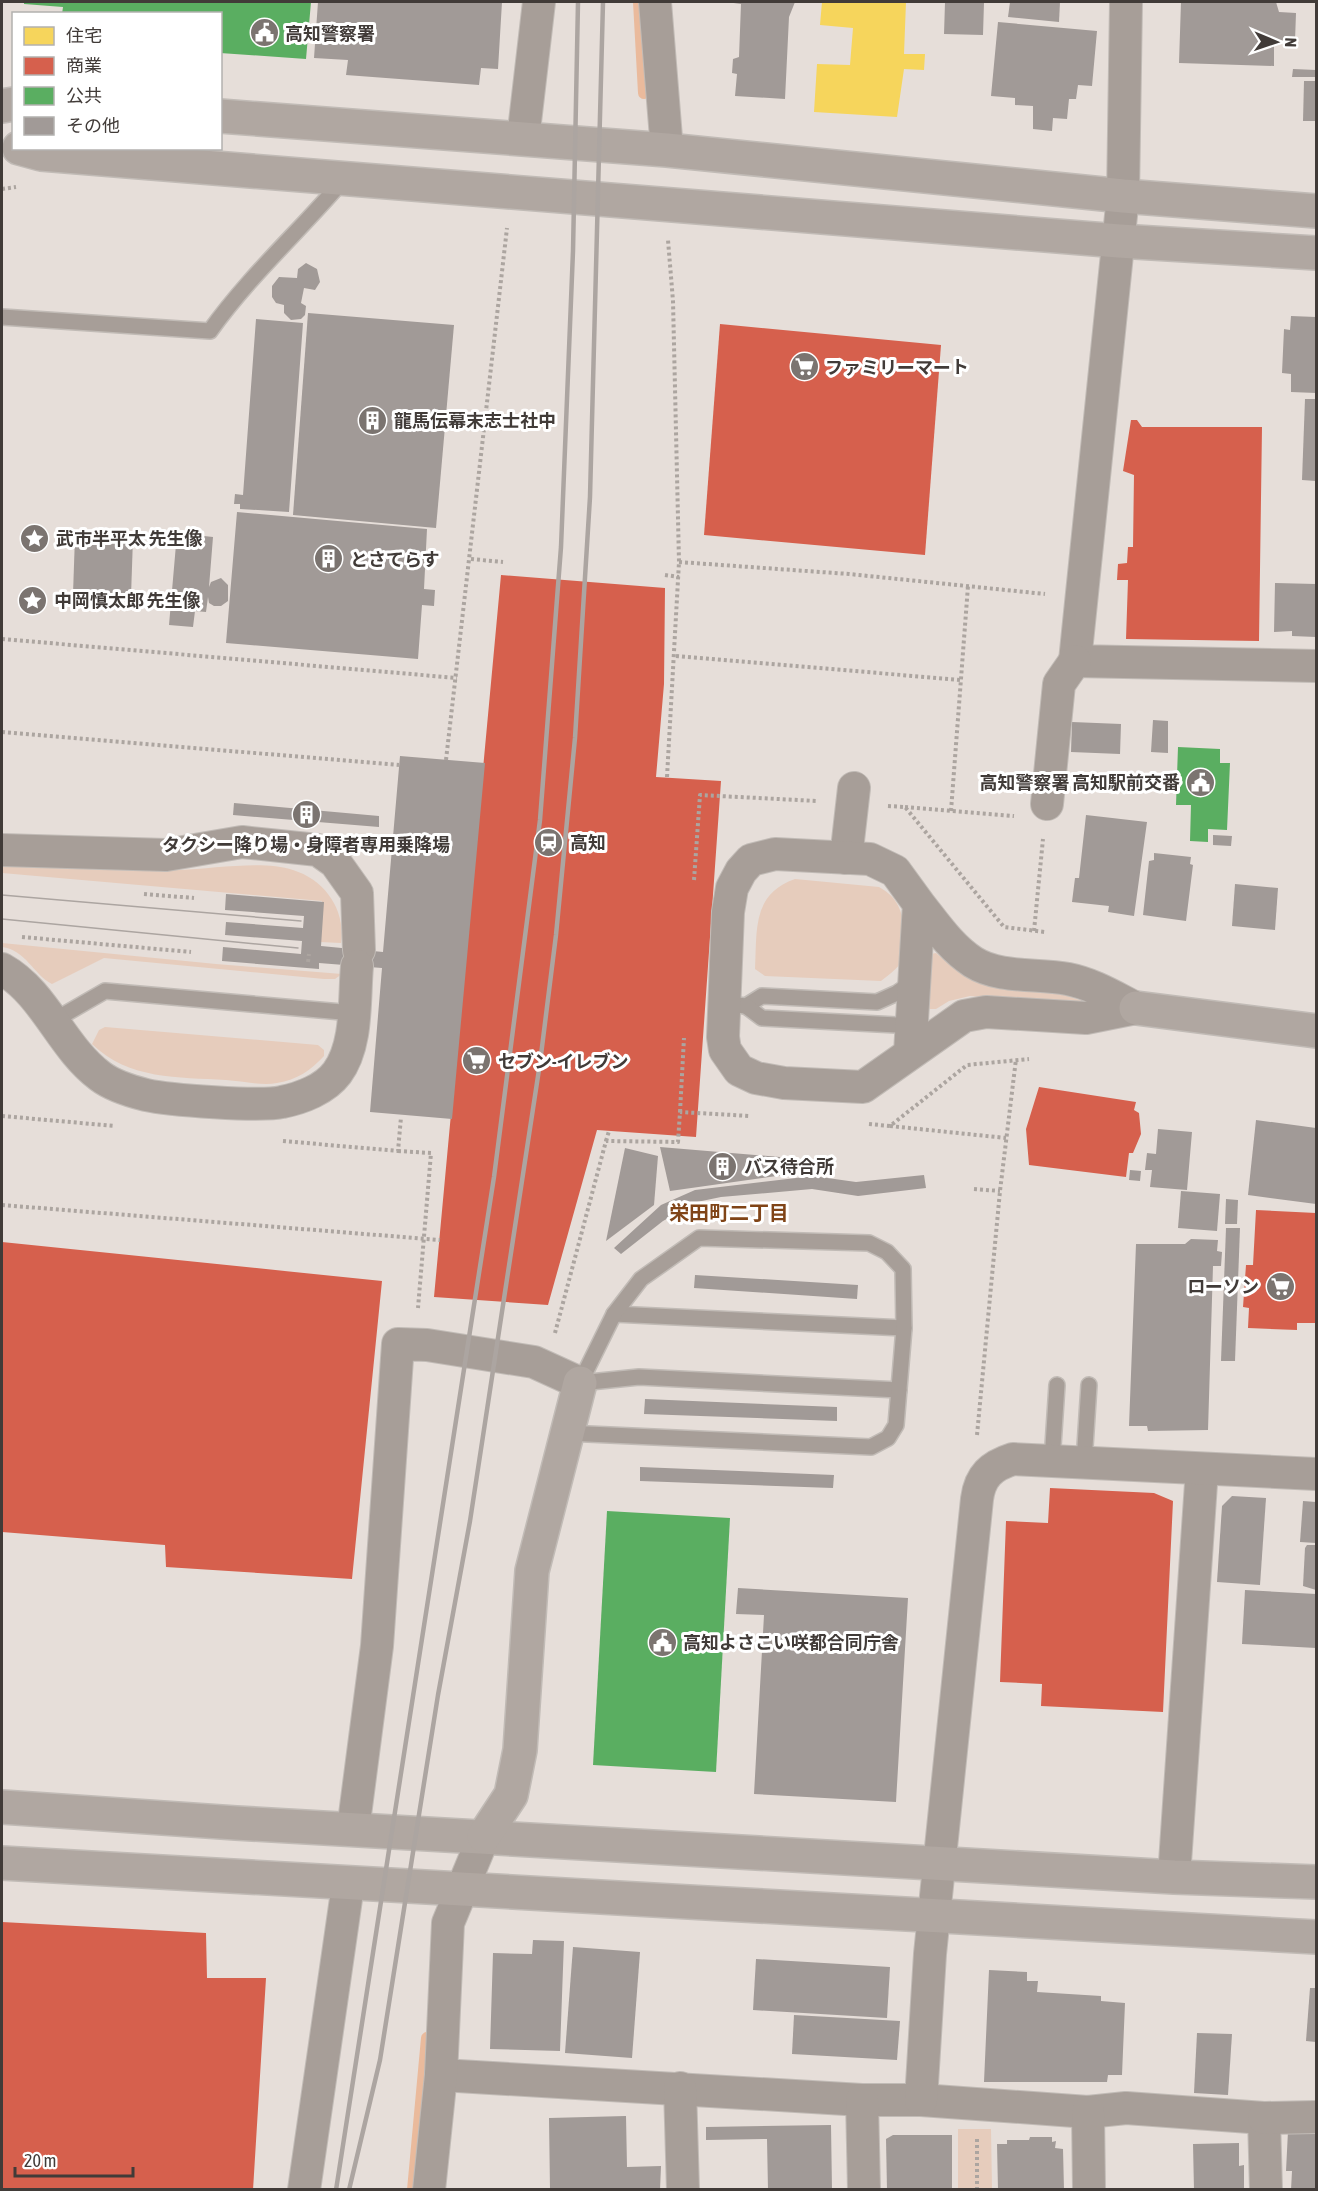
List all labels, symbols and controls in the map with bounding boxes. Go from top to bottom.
legend [12,12,222,150]
north arrow [1246,12,1306,72]
public building icon: 高知警察署 [248,17,280,49]
place label: 高知警察署 [285,23,375,44]
text: 住宅 [66,25,102,46]
text: N [1282,37,1300,48]
text: 商業 [66,55,102,76]
text: 公共 [66,85,102,106]
text: その他 [66,115,120,136]
supermarket icon: ファミリーマート [788,351,820,383]
place label: ファミリーマート [825,357,969,378]
building icon: 龍馬伝幕末志士社中 [357,404,389,436]
place label: 龍馬伝幕末志士社中 [394,410,556,431]
place icon: 武市半平太 先生像 [19,522,51,554]
place label: 武市半平太 先生像 [56,528,202,549]
building icon: とさてらす [313,543,345,575]
place label: とさてらす [350,549,440,570]
place icon: 中岡慎太郎 先生像 [17,584,49,616]
place label: 中岡慎太郎 先生像 [54,590,200,611]
public building icon: 高知警察署 高知駅前交番 [1185,766,1217,798]
place label: 高知警察署 高知駅前交番 [980,772,1180,793]
building icon: タクシー降り場・身障者専用乗降場 [290,799,322,831]
station icon: 高知 [533,826,565,858]
place label: 高知 [570,832,606,853]
place label: タクシー降り場・身障者専用乗降場 [162,834,450,855]
supermarket icon: セブン-イレブン [461,1045,493,1077]
place label: セブン-イレブン [498,1051,629,1072]
building icon: バス待合所 [707,1150,739,1182]
place label: バス待合所 [744,1156,834,1177]
district label: 栄田町二丁目 [669,1201,789,1224]
supermarket icon: ローソン [1264,1270,1296,1302]
place label: ローソン [1187,1276,1259,1297]
public building icon: 高知よさこい咲都合同庁舎 [646,1626,678,1658]
place label: 高知よさこい咲都合同庁舎 [683,1632,899,1653]
scale bar [15,2140,134,2178]
text: 20 m [24,2150,56,2171]

